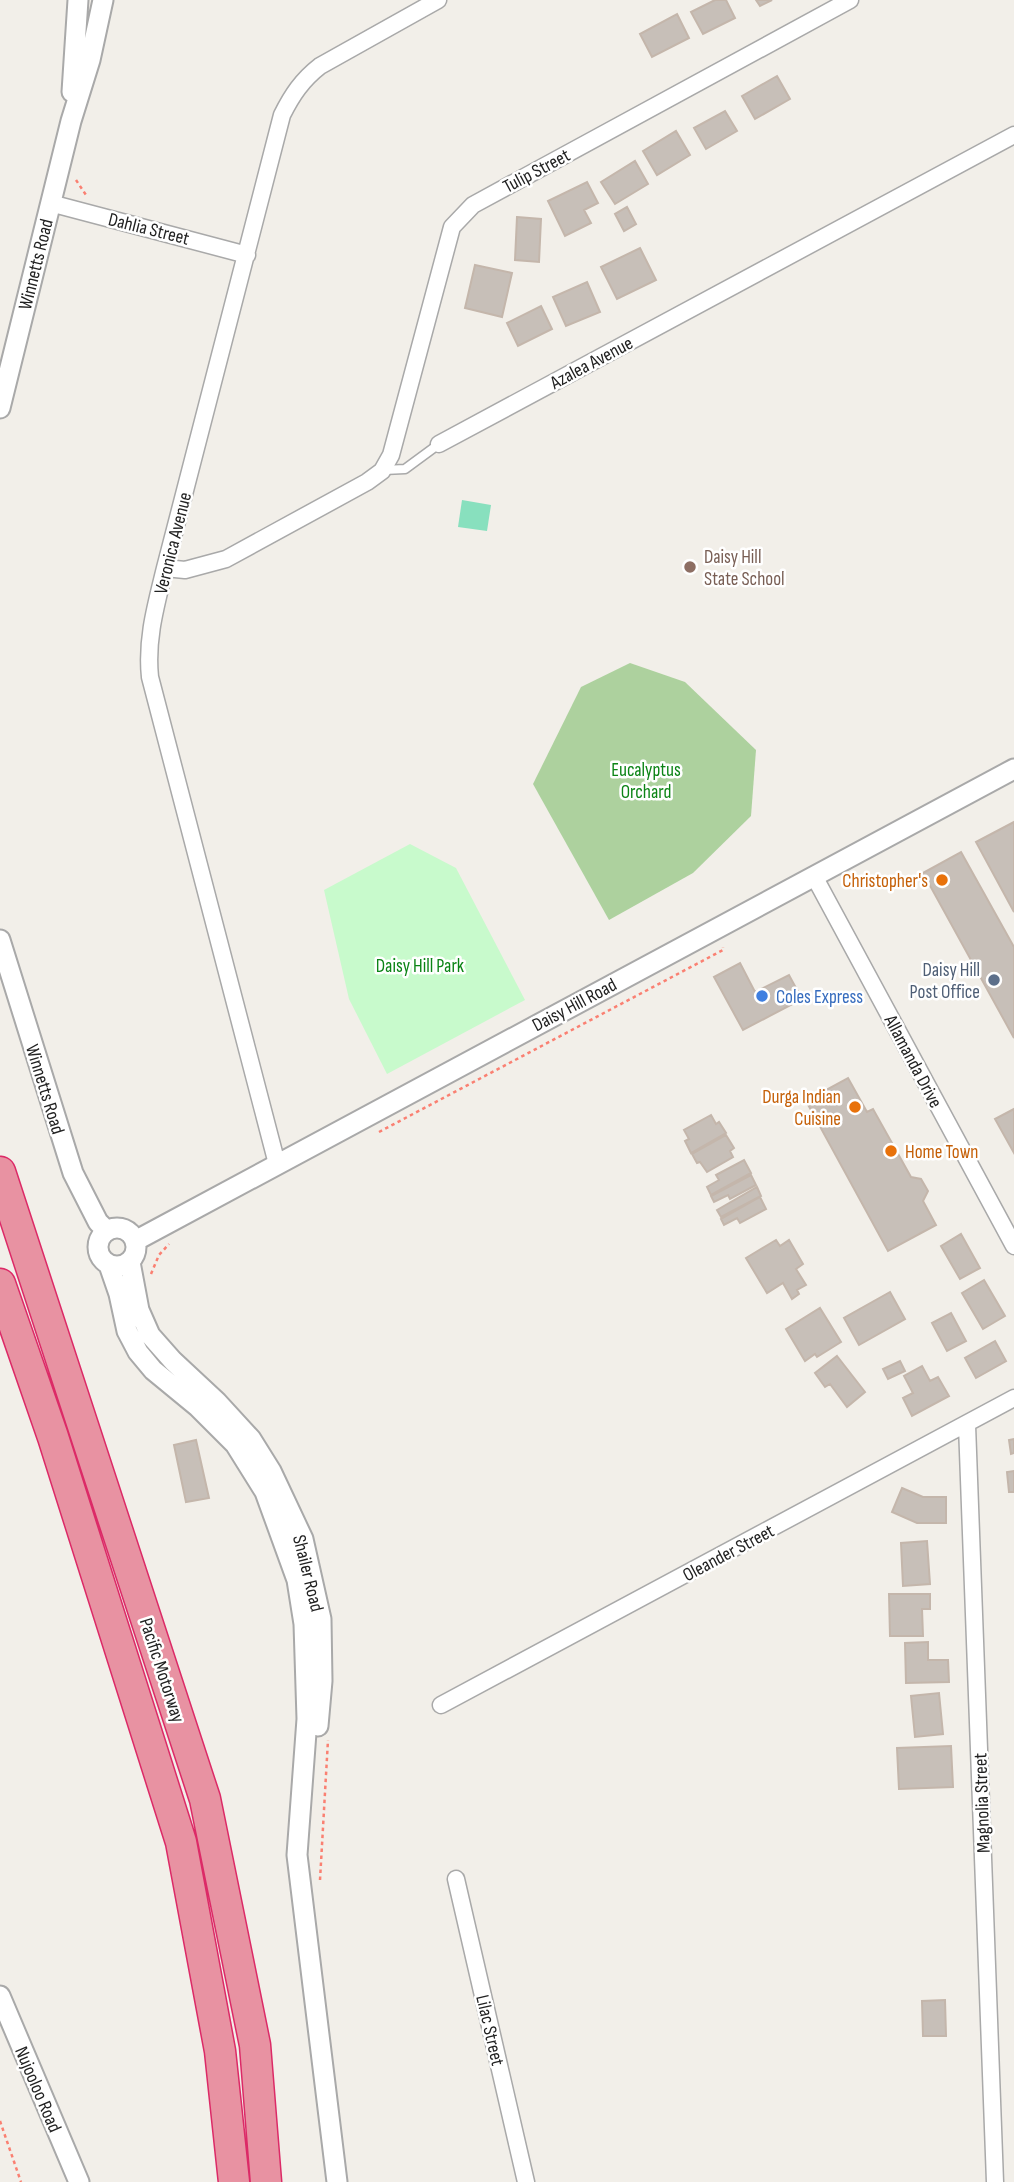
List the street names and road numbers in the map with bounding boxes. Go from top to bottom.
street label: Tulip Street [499,144,574,199]
street label: Dahlia Street [106,208,192,251]
street label: Winnetts Road [14,217,59,312]
street label: Azalea Avenue [546,332,637,395]
street label: Veronica Avenue [150,490,197,597]
street label: Daisy Hill Road [529,974,621,1037]
street label: Allamanda Drive [878,1010,947,1112]
street label: Winnetts Road [20,1042,69,1137]
street label: Oleander Street [679,1520,778,1587]
street label: Shailer Road [287,1533,328,1614]
street label: Pacific Motorway [134,1615,189,1726]
street label: Magnolia Street [969,1752,996,1853]
street label: Lilac Street [470,1993,509,2068]
street label: Nujooloo Road [9,2043,66,2136]

